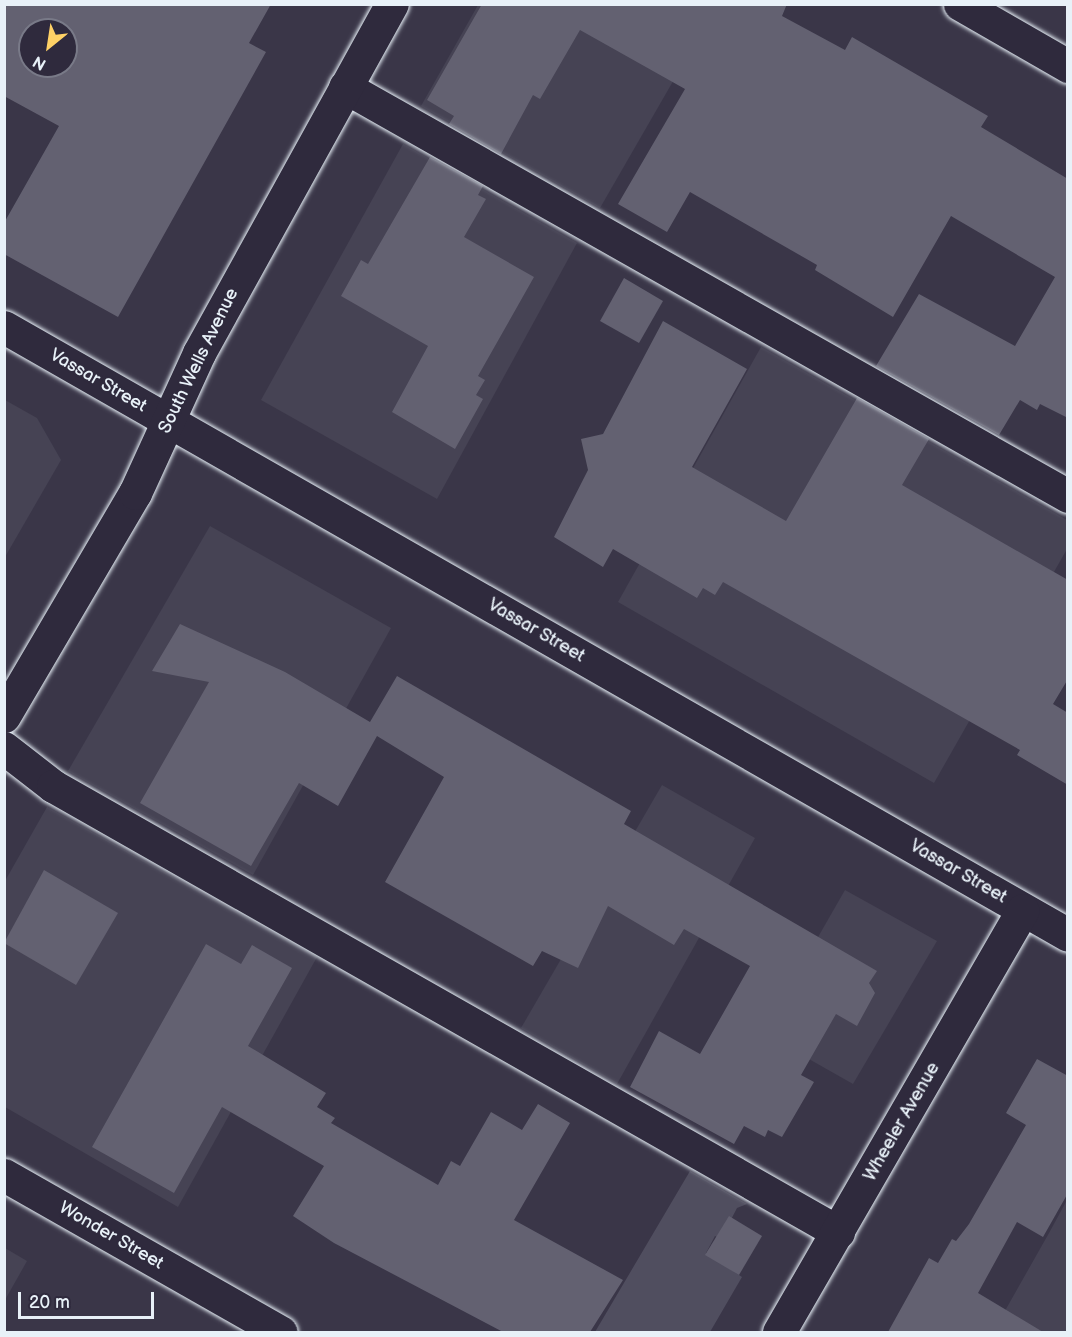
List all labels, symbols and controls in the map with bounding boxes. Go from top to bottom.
north arrow [18,18,78,78]
text: N [30,51,50,74]
street label: South Wells Avenue [154,285,244,437]
street label: Vassar Street [46,344,150,418]
street label: Vassar Street [484,594,588,668]
street label: Vassar Street [906,835,1010,909]
street label: Wheeler Avenue [859,1059,945,1185]
street label: Wonder Street [55,1197,167,1275]
scale bar [21,1280,158,1318]
text: 20 m [29,1292,70,1313]

